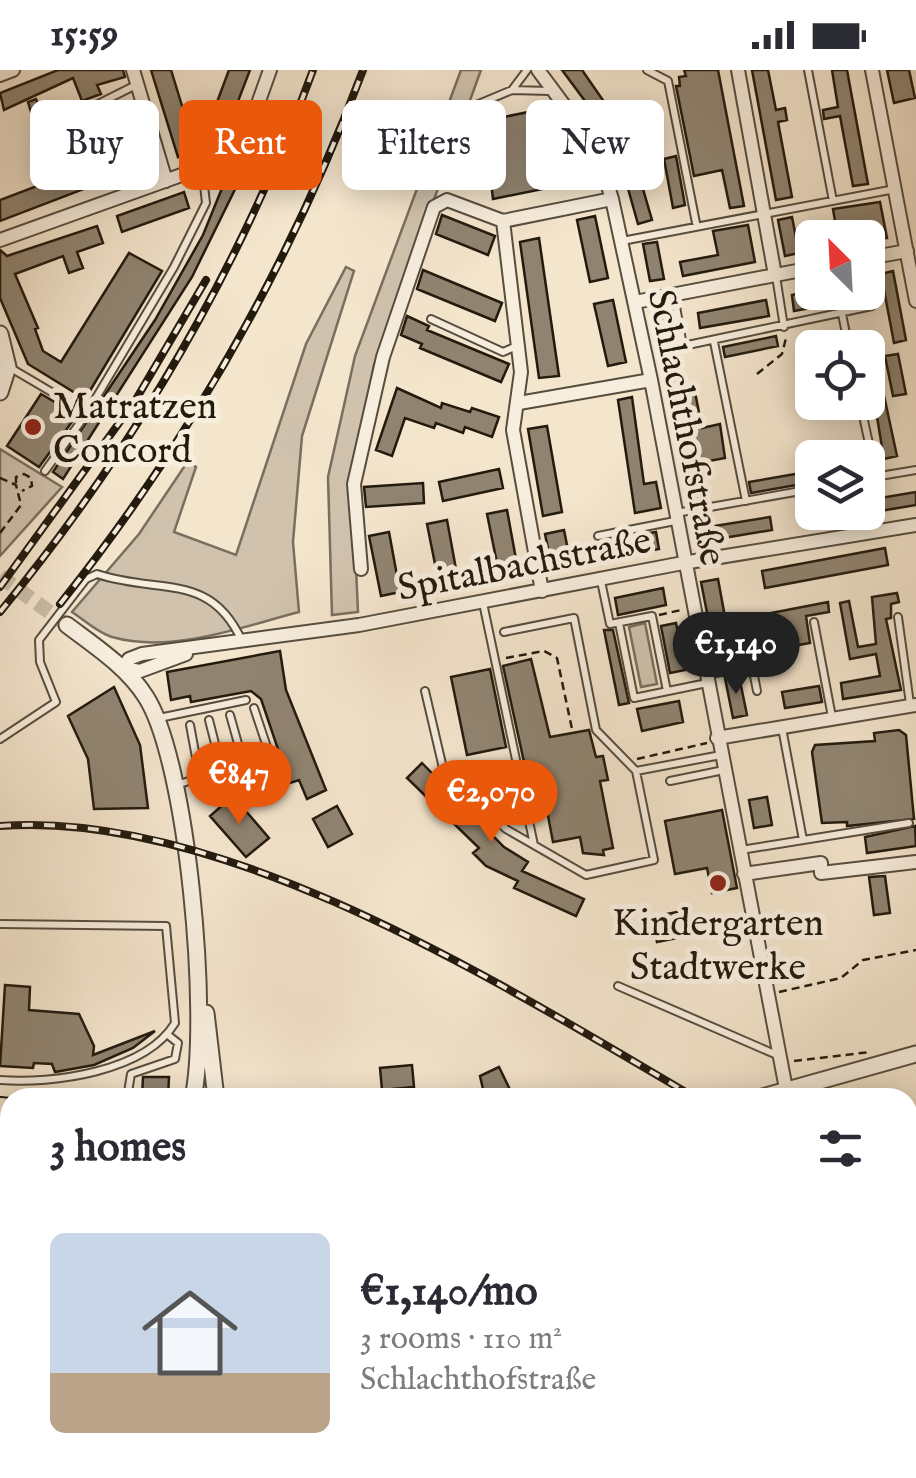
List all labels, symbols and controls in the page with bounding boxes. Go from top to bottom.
text: 15:59 [50,11,118,59]
chip: Buy [30,100,159,190]
chip: Rent [179,100,322,190]
chip: Filters [342,100,506,190]
chip: New [526,100,664,190]
north arrow [795,220,885,310]
map controls [795,220,885,530]
street label: Schlachthofstraße [635,285,735,570]
button: locate [795,330,885,420]
place label: Matratzen Concord [53,384,217,476]
marker: Matratzen Concord [22,416,44,438]
button: layers [795,440,885,530]
street label: Spitalbachstraße [394,518,655,614]
pin: €1,140 [655,612,817,697]
text: €1,140 [695,624,777,665]
pin: €847 [180,742,298,827]
text: €847 [209,754,269,795]
pin: €2,070 [410,760,572,845]
text: €2,070 [447,772,535,813]
marker: Kindergarten Stadtwerke [707,872,729,894]
place label: Kindergarten Stadtwerke [612,901,824,993]
icon: filters [813,1121,868,1176]
text: 3 homes [50,1122,186,1175]
text: €1,140/mo [360,1266,538,1319]
icon: home [130,1273,250,1393]
text: 3 rooms · 110 m² [360,1319,562,1360]
text: Schlachthofstraße [360,1360,596,1401]

